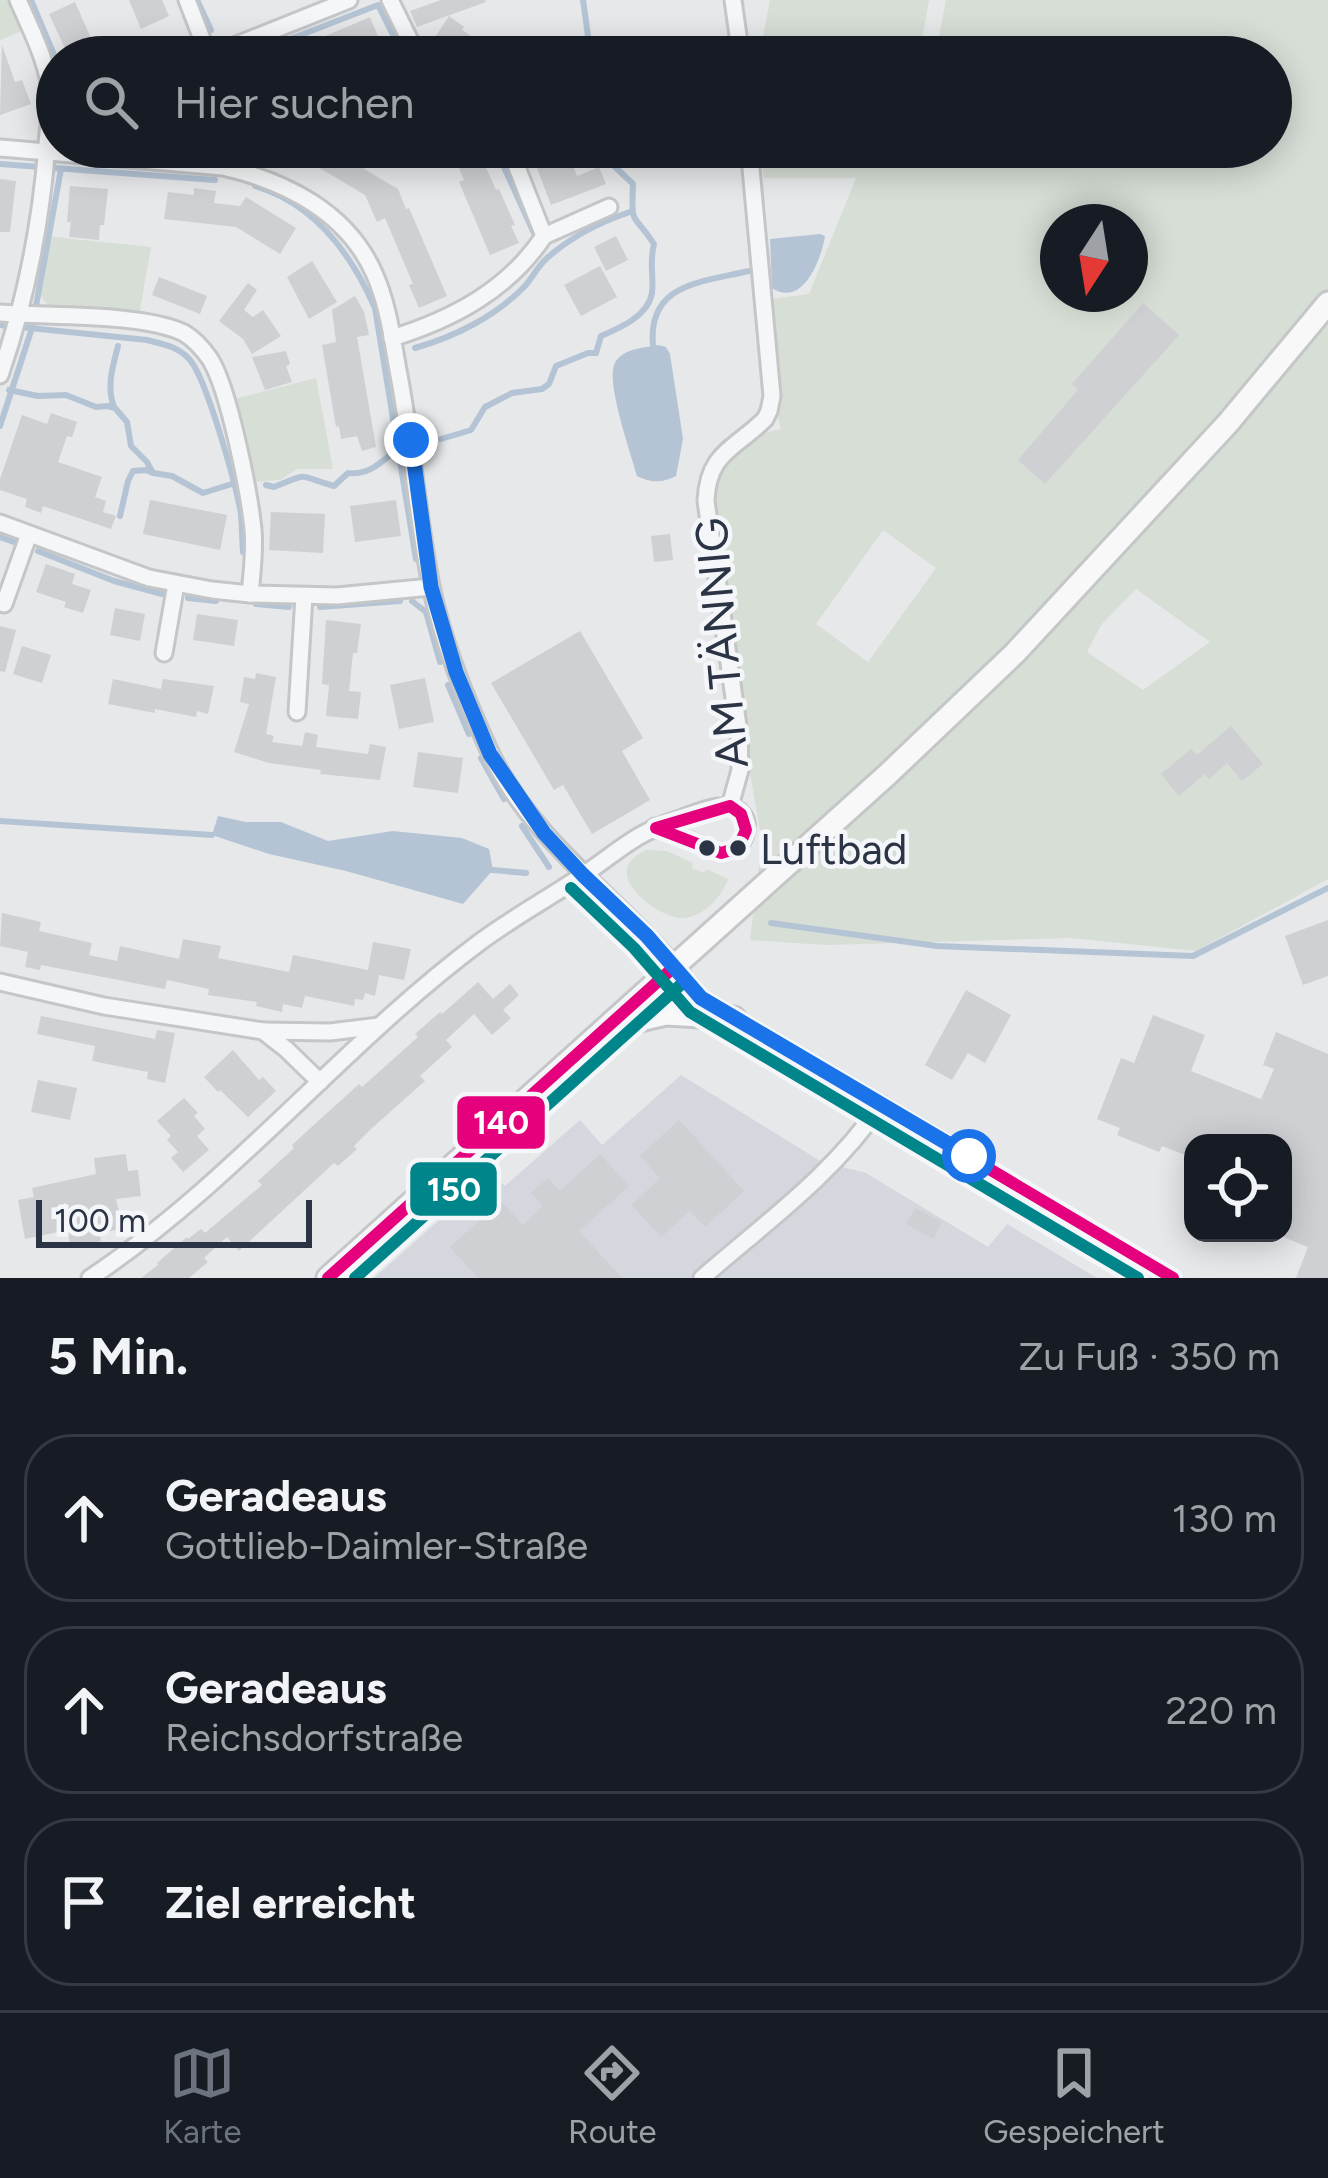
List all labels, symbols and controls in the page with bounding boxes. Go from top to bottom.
search box [36,36,1292,168]
icon: search [78,69,144,135]
text: Hier suchen [174,75,414,129]
north arrow [1040,204,1148,312]
route end [384,413,438,467]
street label: AM TÄNNIG [683,516,759,770]
place label: Luftbad [760,824,907,875]
unlabelled marker [696,837,718,859]
marker: Luftbad [727,837,749,859]
line badge: 140 [455,1094,547,1151]
text: 140 [473,1103,529,1142]
route start [942,1129,996,1183]
map controls [1184,1134,1292,1242]
button: locate [1184,1134,1292,1242]
line badge: 150 [408,1160,499,1218]
text: 150 [427,1170,481,1209]
scale bar [36,1194,312,1247]
text: 100 m [54,1201,146,1240]
text: 5 Min. [48,1326,188,1387]
text: Zu Fuß · 350 m [1018,1333,1280,1380]
text: Geradeaus [165,1468,387,1522]
icon: ahead [51,1485,117,1551]
text: 130 m [1172,1495,1277,1542]
text: Gottlieb-Daimler-Straße [165,1522,588,1569]
text: Geradeaus [165,1660,387,1714]
icon: ahead [51,1677,117,1743]
text: 220 m [1166,1687,1277,1734]
text: Reichsdorfstraße [165,1714,463,1761]
icon: arrive [51,1869,117,1935]
text: Ziel erreicht [165,1875,416,1929]
tab: Karte [163,2040,242,2151]
tab: Route [568,2040,657,2151]
tab: Gespeichert [983,2040,1165,2151]

